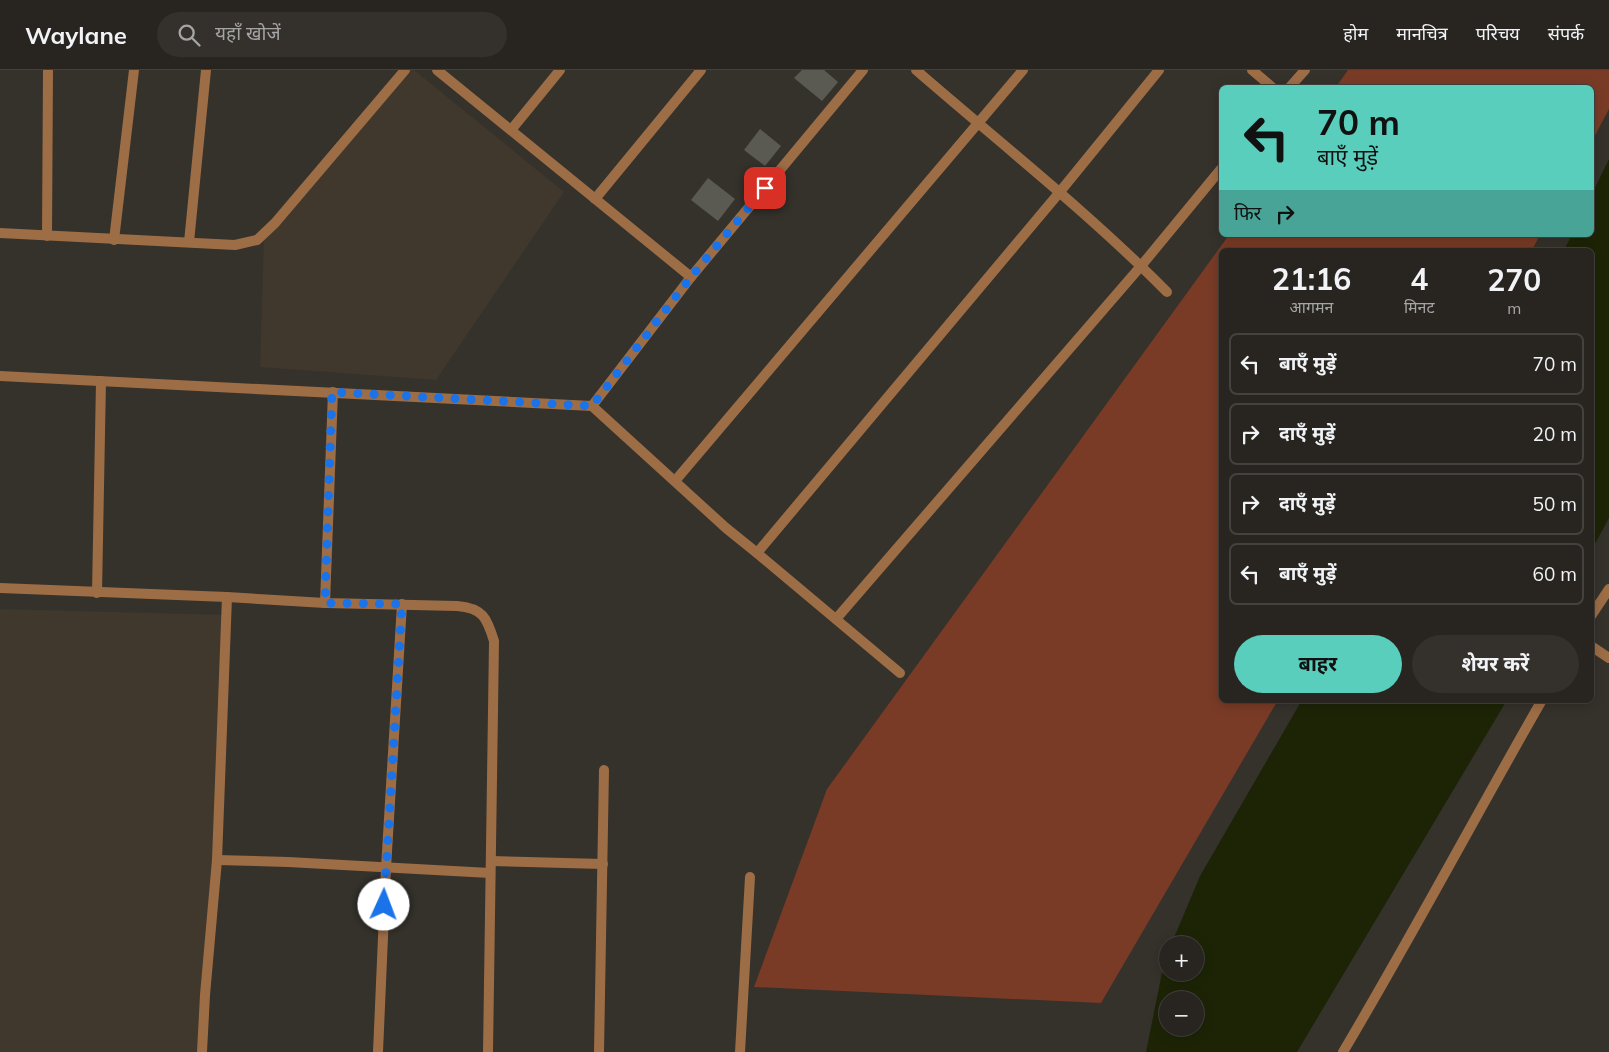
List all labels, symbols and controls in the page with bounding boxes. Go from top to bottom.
search box [157,12,507,57]
text: Waylane [25,20,127,50]
icon: search [175,21,203,49]
text: यहाँ खोजें [215,21,281,45]
text: होम [1343,22,1368,45]
text: मानचित्र [1396,22,1448,45]
text: परिचय [1476,22,1520,45]
text: संपर्क [1548,22,1584,45]
text: 70 m [1317,100,1400,144]
icon: left [1234,105,1299,170]
text: बाएँ मुड़ें [1317,143,1378,171]
pin [744,167,786,209]
icon: arrive [751,174,779,202]
icon: right [1271,200,1299,228]
text: फिर [1234,201,1261,225]
text: 21:16 [1272,260,1351,298]
text: 4 [1410,260,1428,298]
text: 270 [1487,261,1541,299]
text: आगमन [1290,297,1333,317]
text: मिनट [1404,297,1435,317]
text: m [1507,298,1521,318]
icon: left [1236,350,1264,378]
text: बाएँ मुड़ें [1279,351,1336,375]
text: 70 m [1533,352,1577,376]
icon: right [1236,420,1264,448]
text: दाएँ मुड़ें [1279,421,1335,445]
text: 20 m [1533,422,1577,446]
icon: right [1236,490,1264,518]
text: दाएँ मुड़ें [1279,491,1335,515]
text: 50 m [1533,492,1577,516]
icon: left [1236,560,1264,588]
text: बाएँ मुड़ें [1279,561,1336,585]
text: 60 m [1533,562,1577,586]
button: बाहर [1234,635,1402,693]
button: शेयर करें [1412,635,1579,693]
position arrow [357,878,409,930]
map controls [1159,936,1204,1036]
button: + [1159,936,1204,981]
button: − [1159,991,1204,1036]

